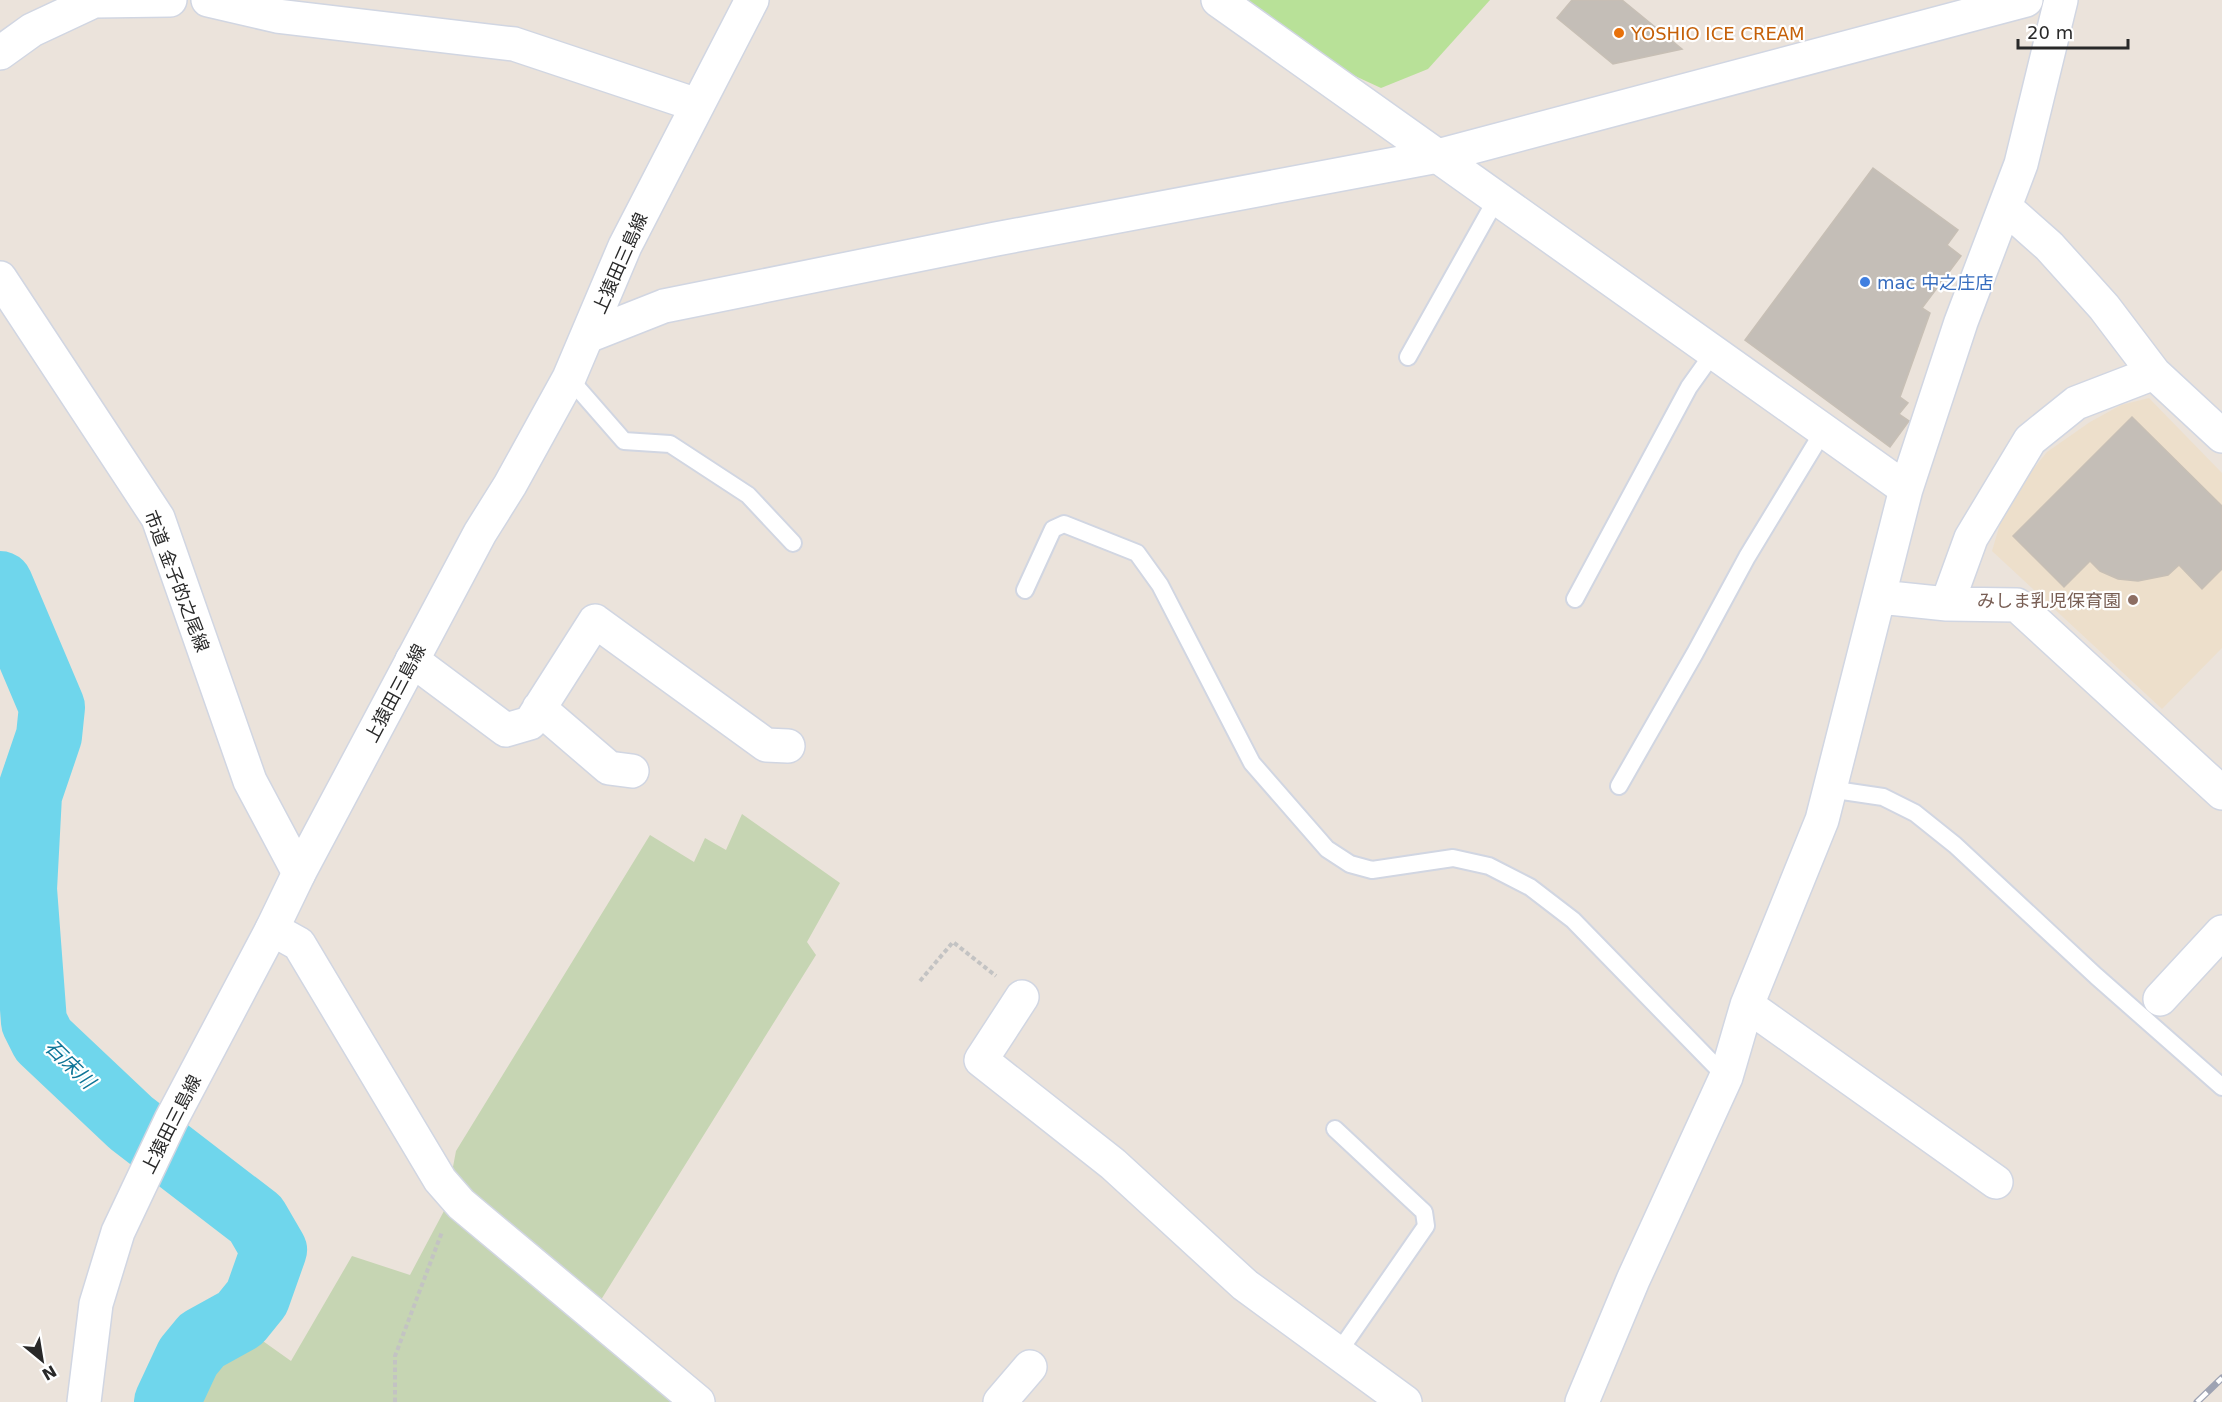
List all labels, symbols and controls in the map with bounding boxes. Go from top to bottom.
scale bar [2018,12,2128,50]
text: 20 m [2027,22,2073,43]
place label: YOSHIO ICE CREAM [1630,23,1805,44]
marker: YOSHIO ICE CREAM [1612,26,1626,40]
street label: 上猿田三島線 [588,209,652,317]
place label: mac 中之庄店 [1877,272,1993,293]
marker: mac 中之庄店 [1858,275,1872,289]
street label: 市道 金子的之尾線 [140,507,214,655]
place label: みしま乳児保育園 [1977,590,2121,611]
marker: みしま乳児保育園 [2126,593,2140,607]
street label: 上猿田三島線 [360,640,430,746]
water label: 石床川 [40,1035,101,1095]
street label: 上猿田三島線 [137,1071,205,1177]
north arrow [12,1330,72,1390]
text: N [39,1361,60,1384]

